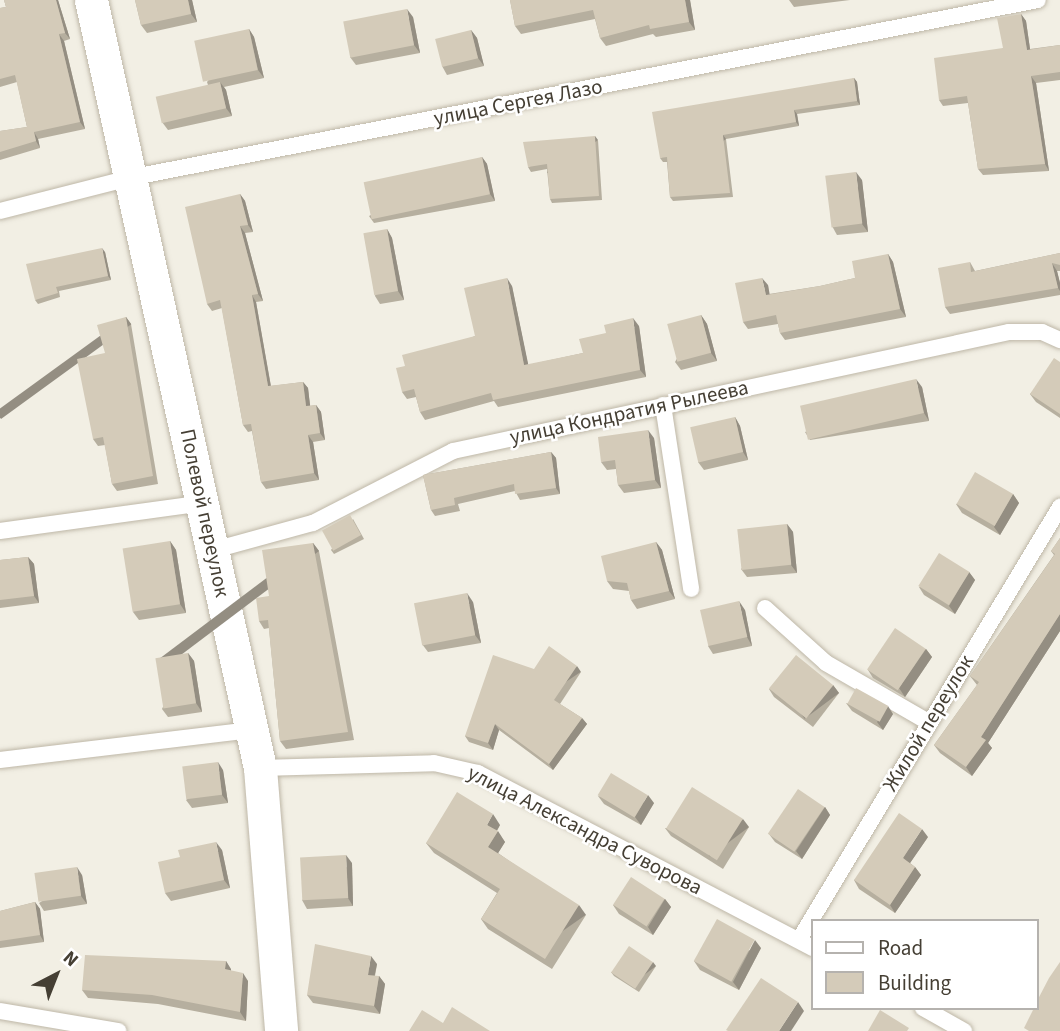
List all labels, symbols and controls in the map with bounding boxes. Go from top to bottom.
street label: улица Сергея Лазо [432,73,604,131]
street label: улица Кондратия Рылеева [507,374,751,450]
street label: Полевой переулок [175,427,235,599]
street label: Жилой переулок [877,650,979,796]
street label: улица Александра Суворова [464,760,706,900]
legend [811,919,1039,1010]
text: Road [878,933,923,963]
north arrow [21,940,91,1010]
text: N [57,945,84,973]
text: Building [878,968,951,998]

